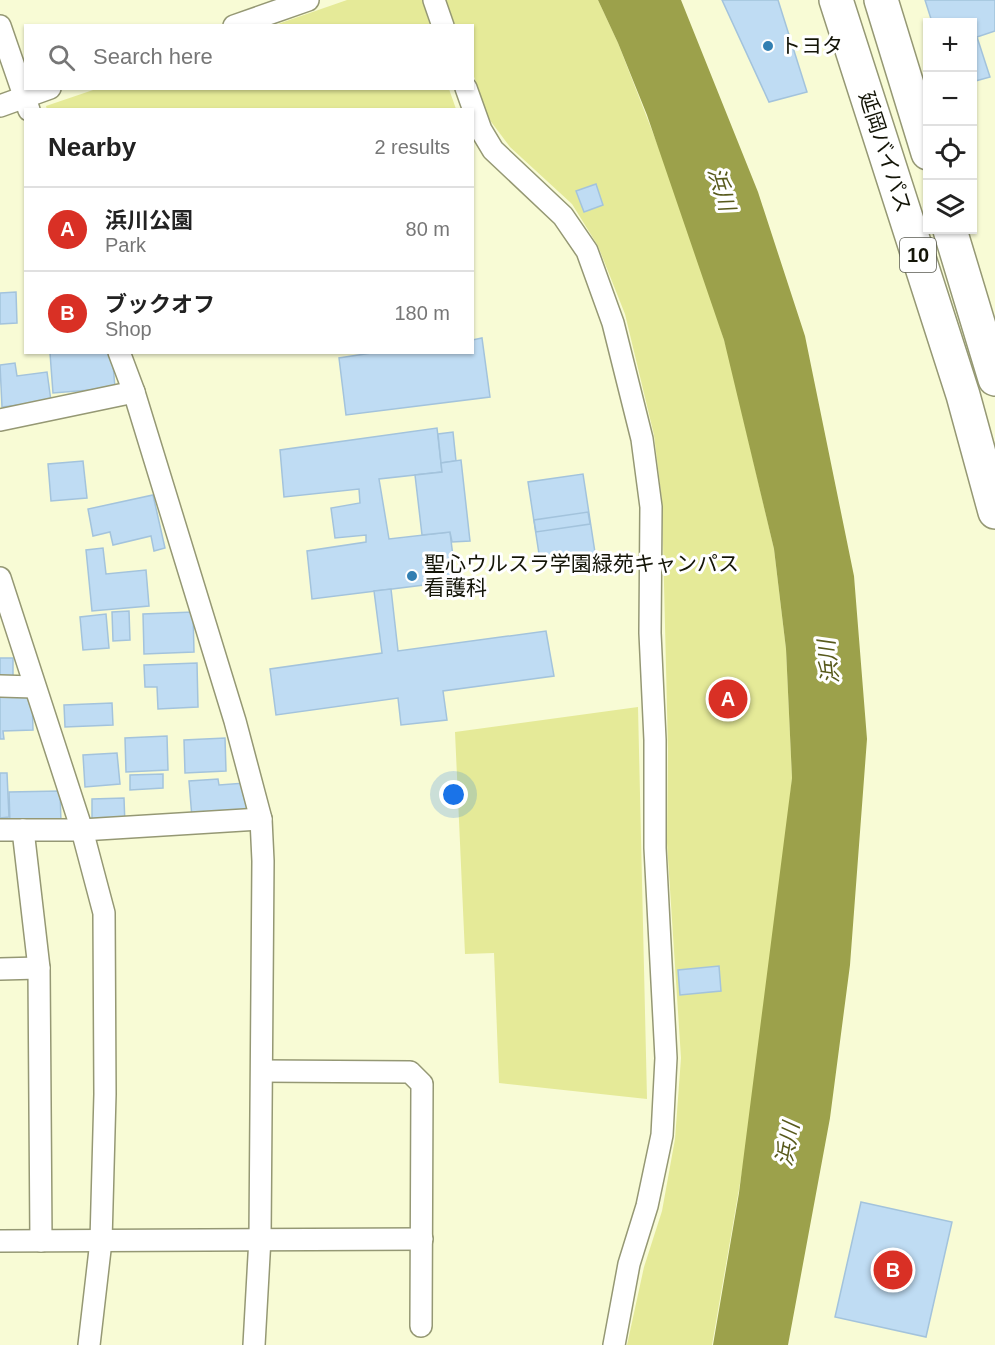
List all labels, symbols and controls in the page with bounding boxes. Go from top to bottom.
map controls [923,18,977,234]
button: + [923,18,977,72]
search box [24,24,474,90]
place label: トヨタ [780,34,843,57]
marker: トヨタ [761,39,775,53]
icon: search [45,41,78,74]
text: Search here [93,44,213,69]
button: − [923,72,977,126]
street label: 延岡バイパス [855,89,916,215]
button: locate [923,126,977,180]
text: Nearby [48,132,136,162]
text: 2 results [374,136,450,158]
water label: 浜川 [703,164,740,216]
button: layers [923,180,977,234]
text: 浜川公園 [105,208,193,233]
text: A [60,218,75,240]
text: 80 m [406,218,450,240]
text: Park [105,234,146,256]
road number: 10 [900,238,936,272]
text: ブックオフ [105,292,215,317]
text: B [60,302,75,324]
text: 180 m [394,302,450,324]
text: Shop [105,318,152,340]
place label: 聖心ウルスラ学園緑苑キャンパス 看護科 [424,552,739,599]
marker: 聖心ウルスラ学園緑苑キャンパス 看護科 [405,569,419,583]
water label: 浜川 [814,637,843,685]
pin: A [708,676,748,722]
your location [439,780,468,809]
water label: 浜川 [771,1118,804,1168]
pin: B [874,1248,912,1292]

